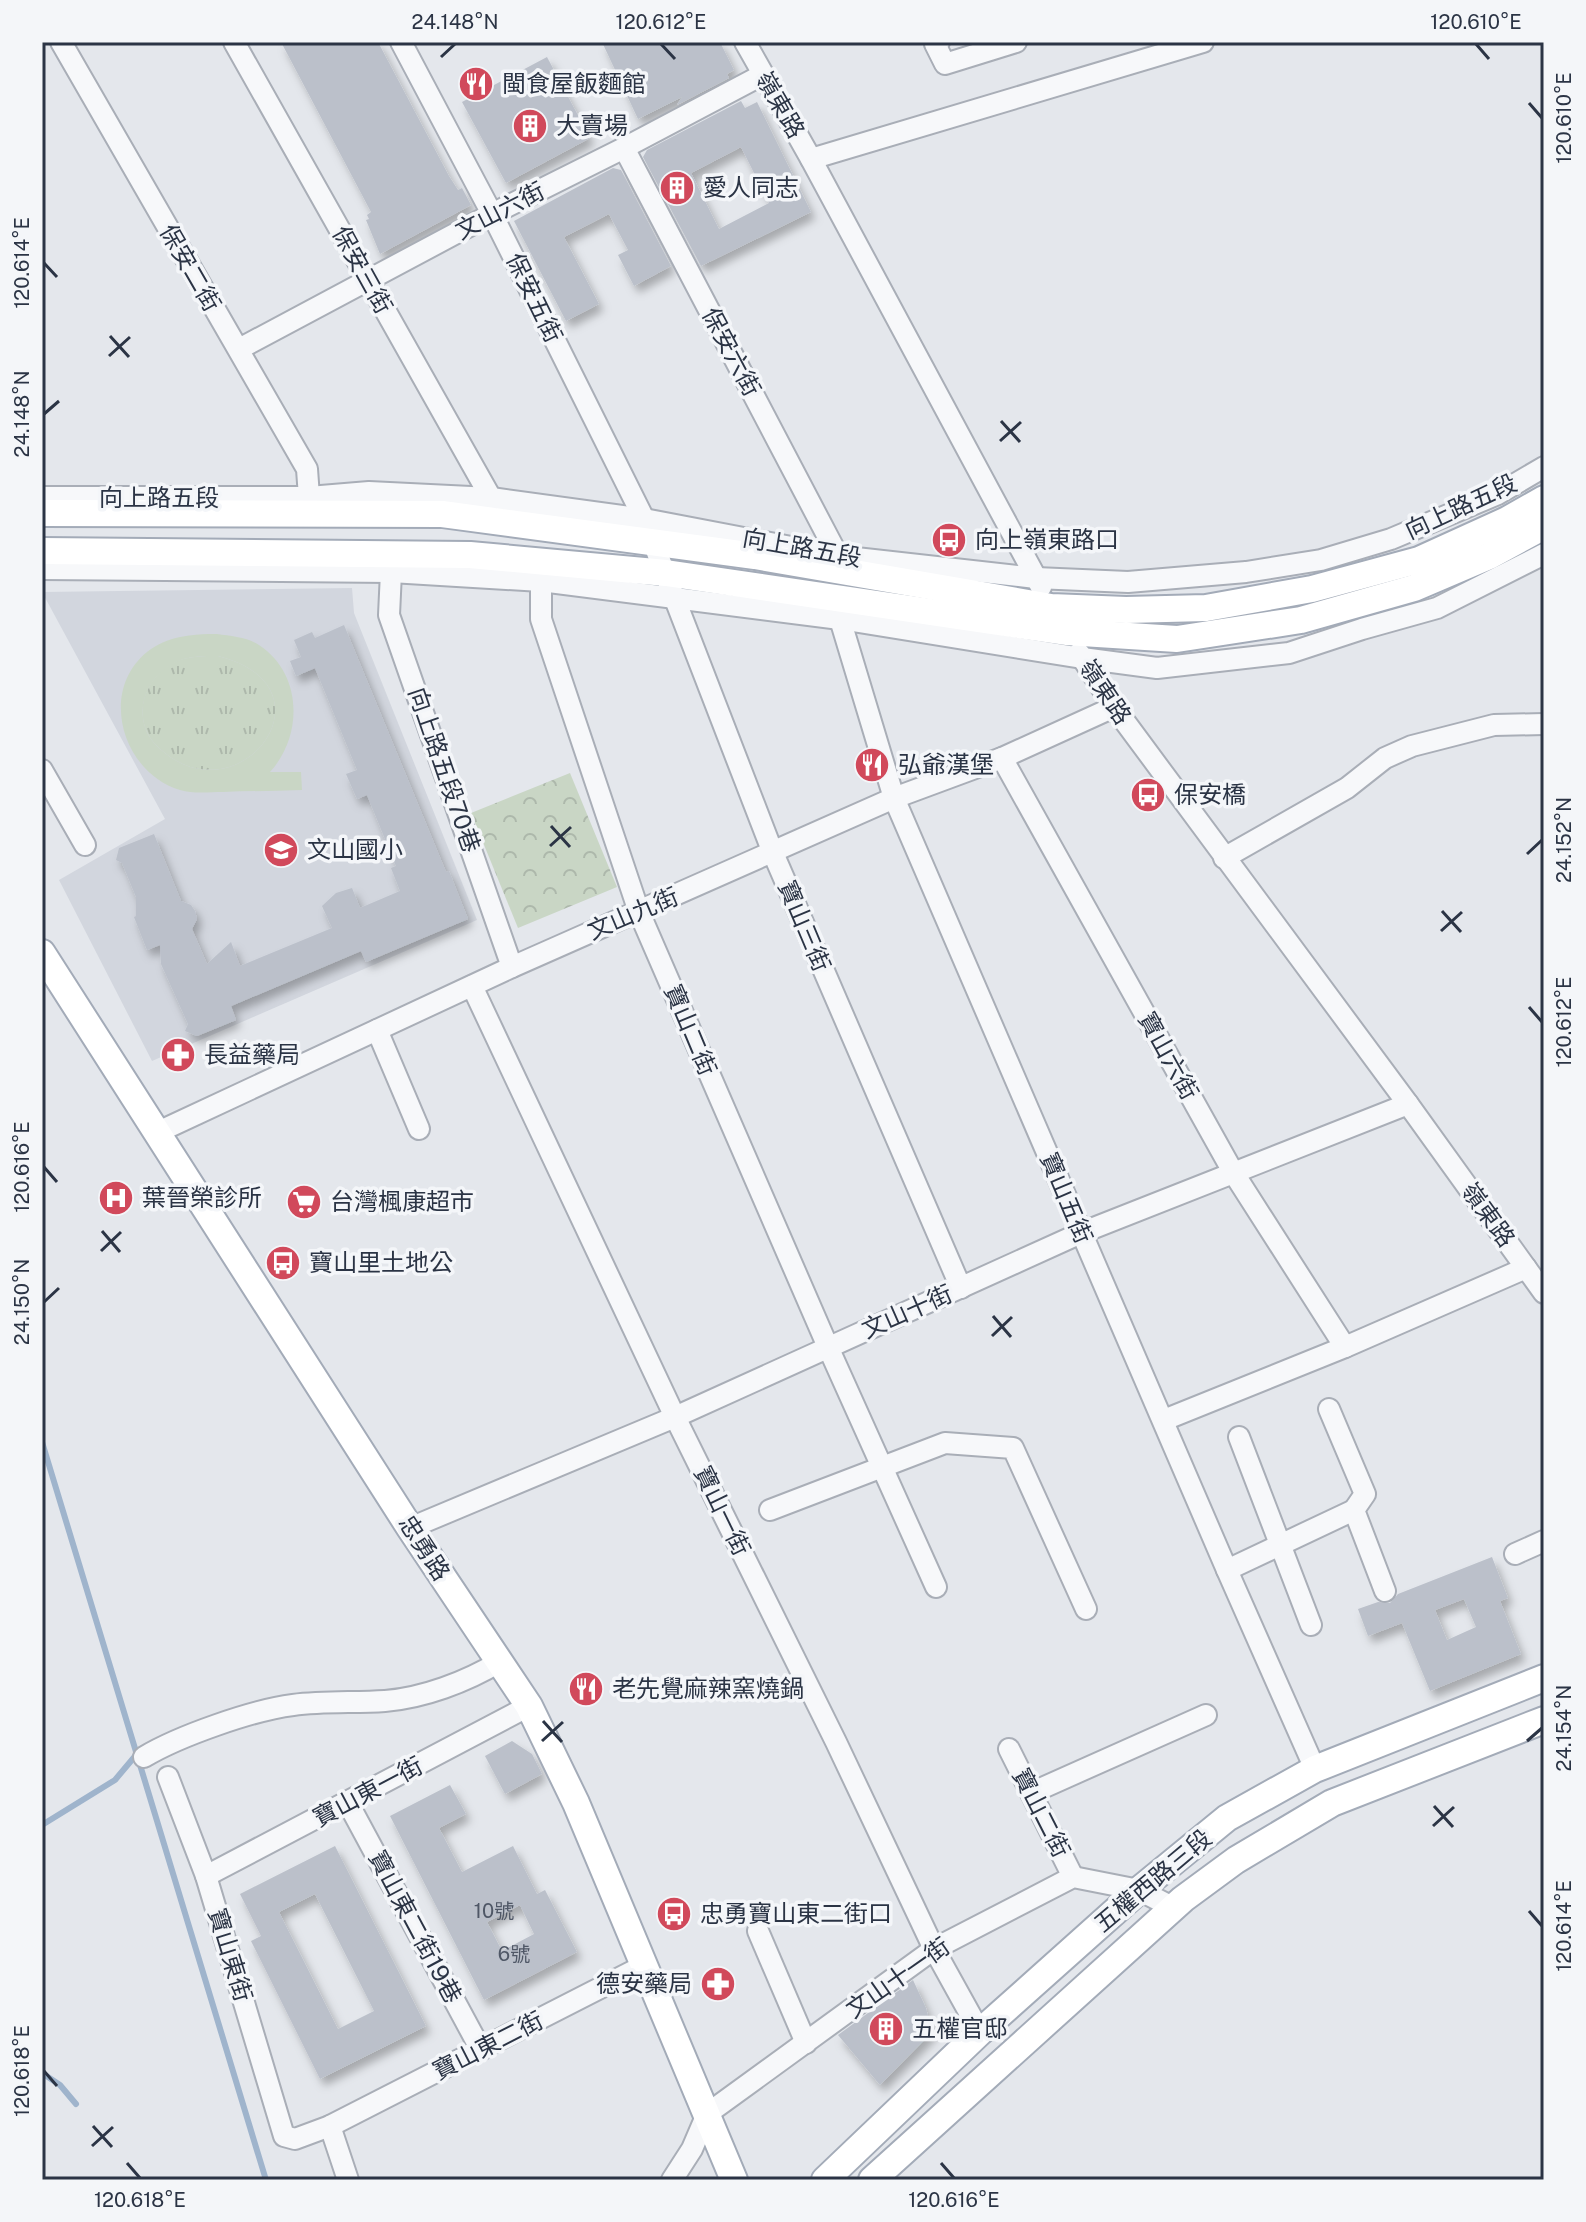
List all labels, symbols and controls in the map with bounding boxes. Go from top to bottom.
text: 24.148°N [412,10,499,34]
text: 120.612°E [616,10,706,34]
text: 120.610°E [1430,10,1522,34]
restaurant icon: 閩食屋飯麵館 [457,65,495,103]
street label: 嶺東路 [751,66,811,143]
place label: 閩食屋飯麵館 [502,69,646,97]
text: 120.610°E [1552,72,1576,164]
building icon: 大賣場 [511,107,549,145]
place label: 大賣場 [556,111,628,139]
building icon: 愛人同志 [658,169,696,207]
place label: 愛人同志 [703,173,799,201]
street label: 文山六街 [450,176,549,244]
text: 120.614°E [10,217,34,309]
street label: 保安二街 [155,219,227,316]
street label: 保安三街 [327,221,398,318]
street label: 保安五街 [501,248,569,347]
street label: 保安六街 [697,303,767,400]
text: 24.148°N [10,371,34,458]
street label: 向上路五段 [1400,468,1521,544]
street label: 向上路五段 [99,483,219,511]
bus stop icon: 向上嶺東路口 [930,521,968,559]
street label: 向上路五段 [741,523,864,571]
place label: 向上嶺東路口 [975,525,1119,553]
street label: 嶺東路 [1074,654,1138,729]
street label: 向上路五段70巷 [404,683,486,856]
restaurant icon: 弘爺漢堡 [853,746,891,784]
place label: 弘爺漢堡 [898,750,994,778]
bus stop icon: 保安橋 [1129,776,1167,814]
place label: 保安橋 [1174,780,1246,808]
text: 24.152°N [1552,797,1576,883]
school or university icon: 文山國小 [262,831,300,869]
place label: 文山國小 [307,835,403,863]
street label: 寶山三街 [773,876,837,975]
street label: 文山九街 [583,881,682,945]
text: 120.612°E [1552,977,1576,1067]
street label: 寶山二街 [659,980,723,1079]
street label: 寶山六街 [1133,1007,1204,1104]
pharmacy icon: 長益藥局 [159,1036,197,1074]
place label: 長益藥局 [204,1040,300,1068]
text: 120.616°E [10,1121,34,1213]
street label: 寶山五街 [1035,1148,1099,1247]
street label: 嶺東路 [1456,1177,1521,1252]
hospital icon: 葉晉榮診所 [97,1179,135,1217]
place label: 葉晉榮診所 [142,1183,262,1211]
supermarket icon: 台灣楓康超市 [285,1183,323,1221]
place label: 台灣楓康超市 [330,1187,474,1215]
bus stop icon: 寶山里土地公 [264,1244,302,1282]
place label: 寶山里土地公 [309,1248,453,1276]
text: 24.150°N [10,1259,34,1345]
street label: 文山十街 [857,1279,956,1343]
street label: 寶山一街 [689,1461,757,1560]
street label: 忠勇路 [393,1510,456,1585]
restaurant icon: 老先覺麻辣窯燒鍋 [567,1670,605,1708]
place label: 老先覺麻辣窯燒鍋 [612,1674,804,1702]
text: 24.154°N [1552,1685,1576,1771]
street label: 寶山東一街 [308,1751,427,1832]
street label: 寶山二街 [1008,1763,1076,1862]
street label: 五權西路三段 [1088,1823,1217,1937]
street label: 寶山東二街19巷 [364,1845,468,2008]
text: 120.614°E [1552,1880,1576,1972]
bus stop icon: 忠勇寶山東二街口 [655,1895,693,1933]
house number: 10號 [474,1899,514,1923]
place label: 忠勇寶山東二街口 [700,1899,892,1927]
street label: 寶山東街 [204,1905,258,2005]
street label: 文山十一街 [840,1931,955,2023]
house number: 6號 [498,1942,530,1966]
pharmacy icon: 德安藥局 [699,1965,737,2003]
place label: 德安藥局 [596,1969,692,1997]
street label: 寶山東二街 [428,2005,547,2085]
building icon: 五權官邸 [867,2010,905,2048]
place label: 五權官邸 [912,2014,1008,2042]
text: 120.618°E [10,2025,34,2117]
text: 120.618°E [94,2188,186,2212]
text: 120.616°E [908,2188,1000,2212]

